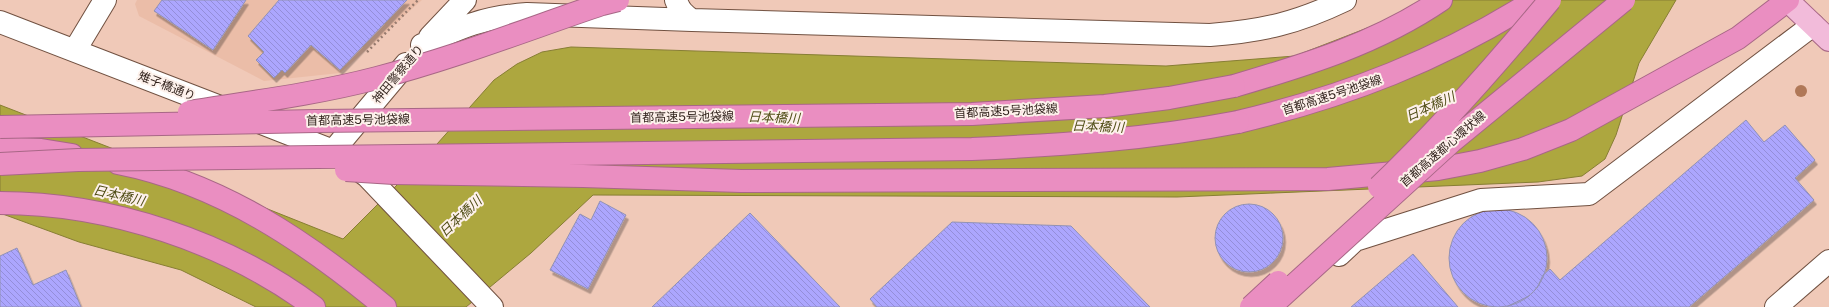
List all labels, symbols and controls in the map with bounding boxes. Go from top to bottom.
street label: 神田警察通り [369,42,427,106]
street label: 雉子橋通り [136,69,198,103]
street label: 首都高速5号池袋線 [1281,72,1383,118]
water label: 日本橋川 [1403,88,1459,124]
street label: 首都高速5号池袋線 [954,101,1058,121]
street label: 首都高速都心環状線 [1398,108,1488,190]
street label: 首都高速5号池袋線 [630,109,734,125]
water label: 日本橋川 [748,109,802,126]
street label: 首都高速5号池袋線 [306,112,410,128]
water label: 日本橋川 [1072,118,1126,135]
water label: 日本橋川 [92,182,148,209]
water label: 日本橋川 [436,192,486,240]

